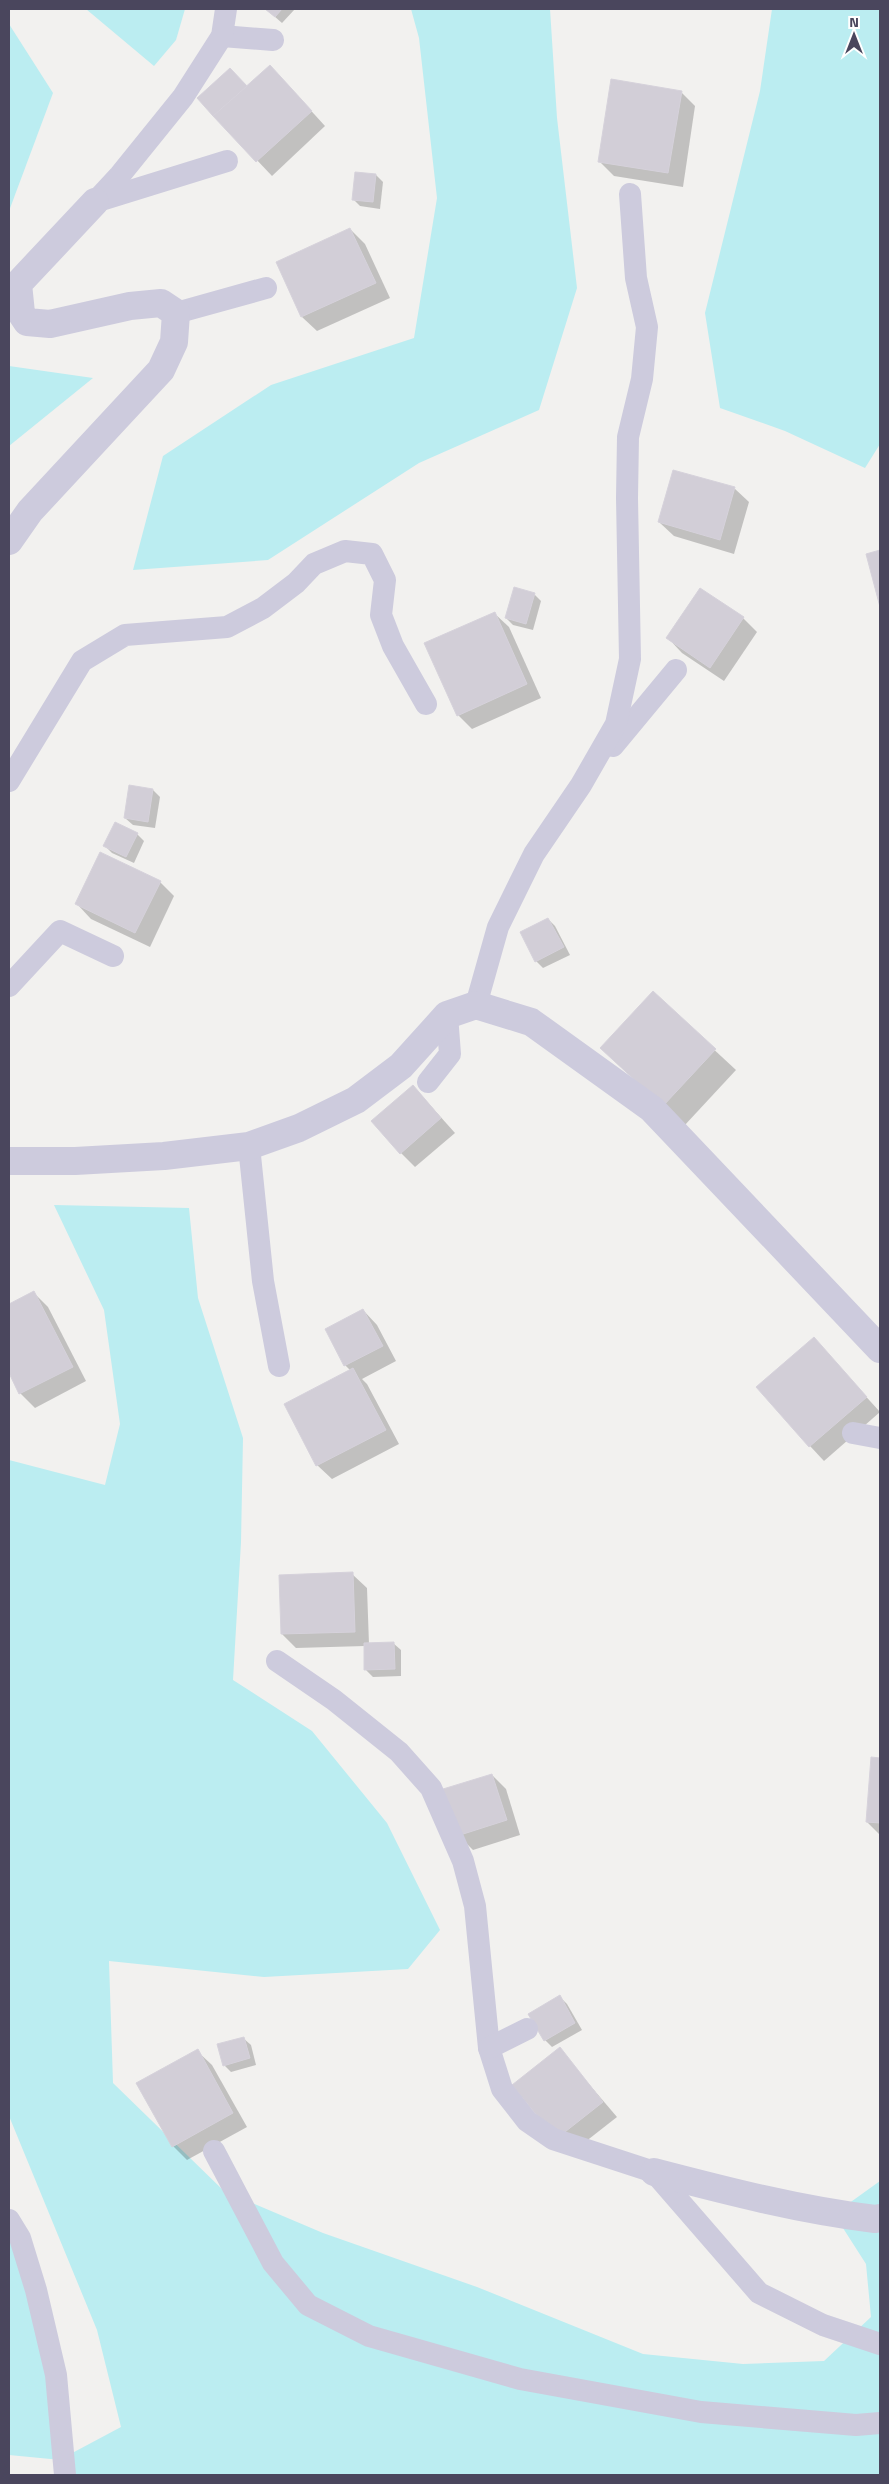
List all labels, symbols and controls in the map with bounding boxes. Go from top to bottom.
north arrow [829,10,879,60]
text: N [849,11,859,32]

